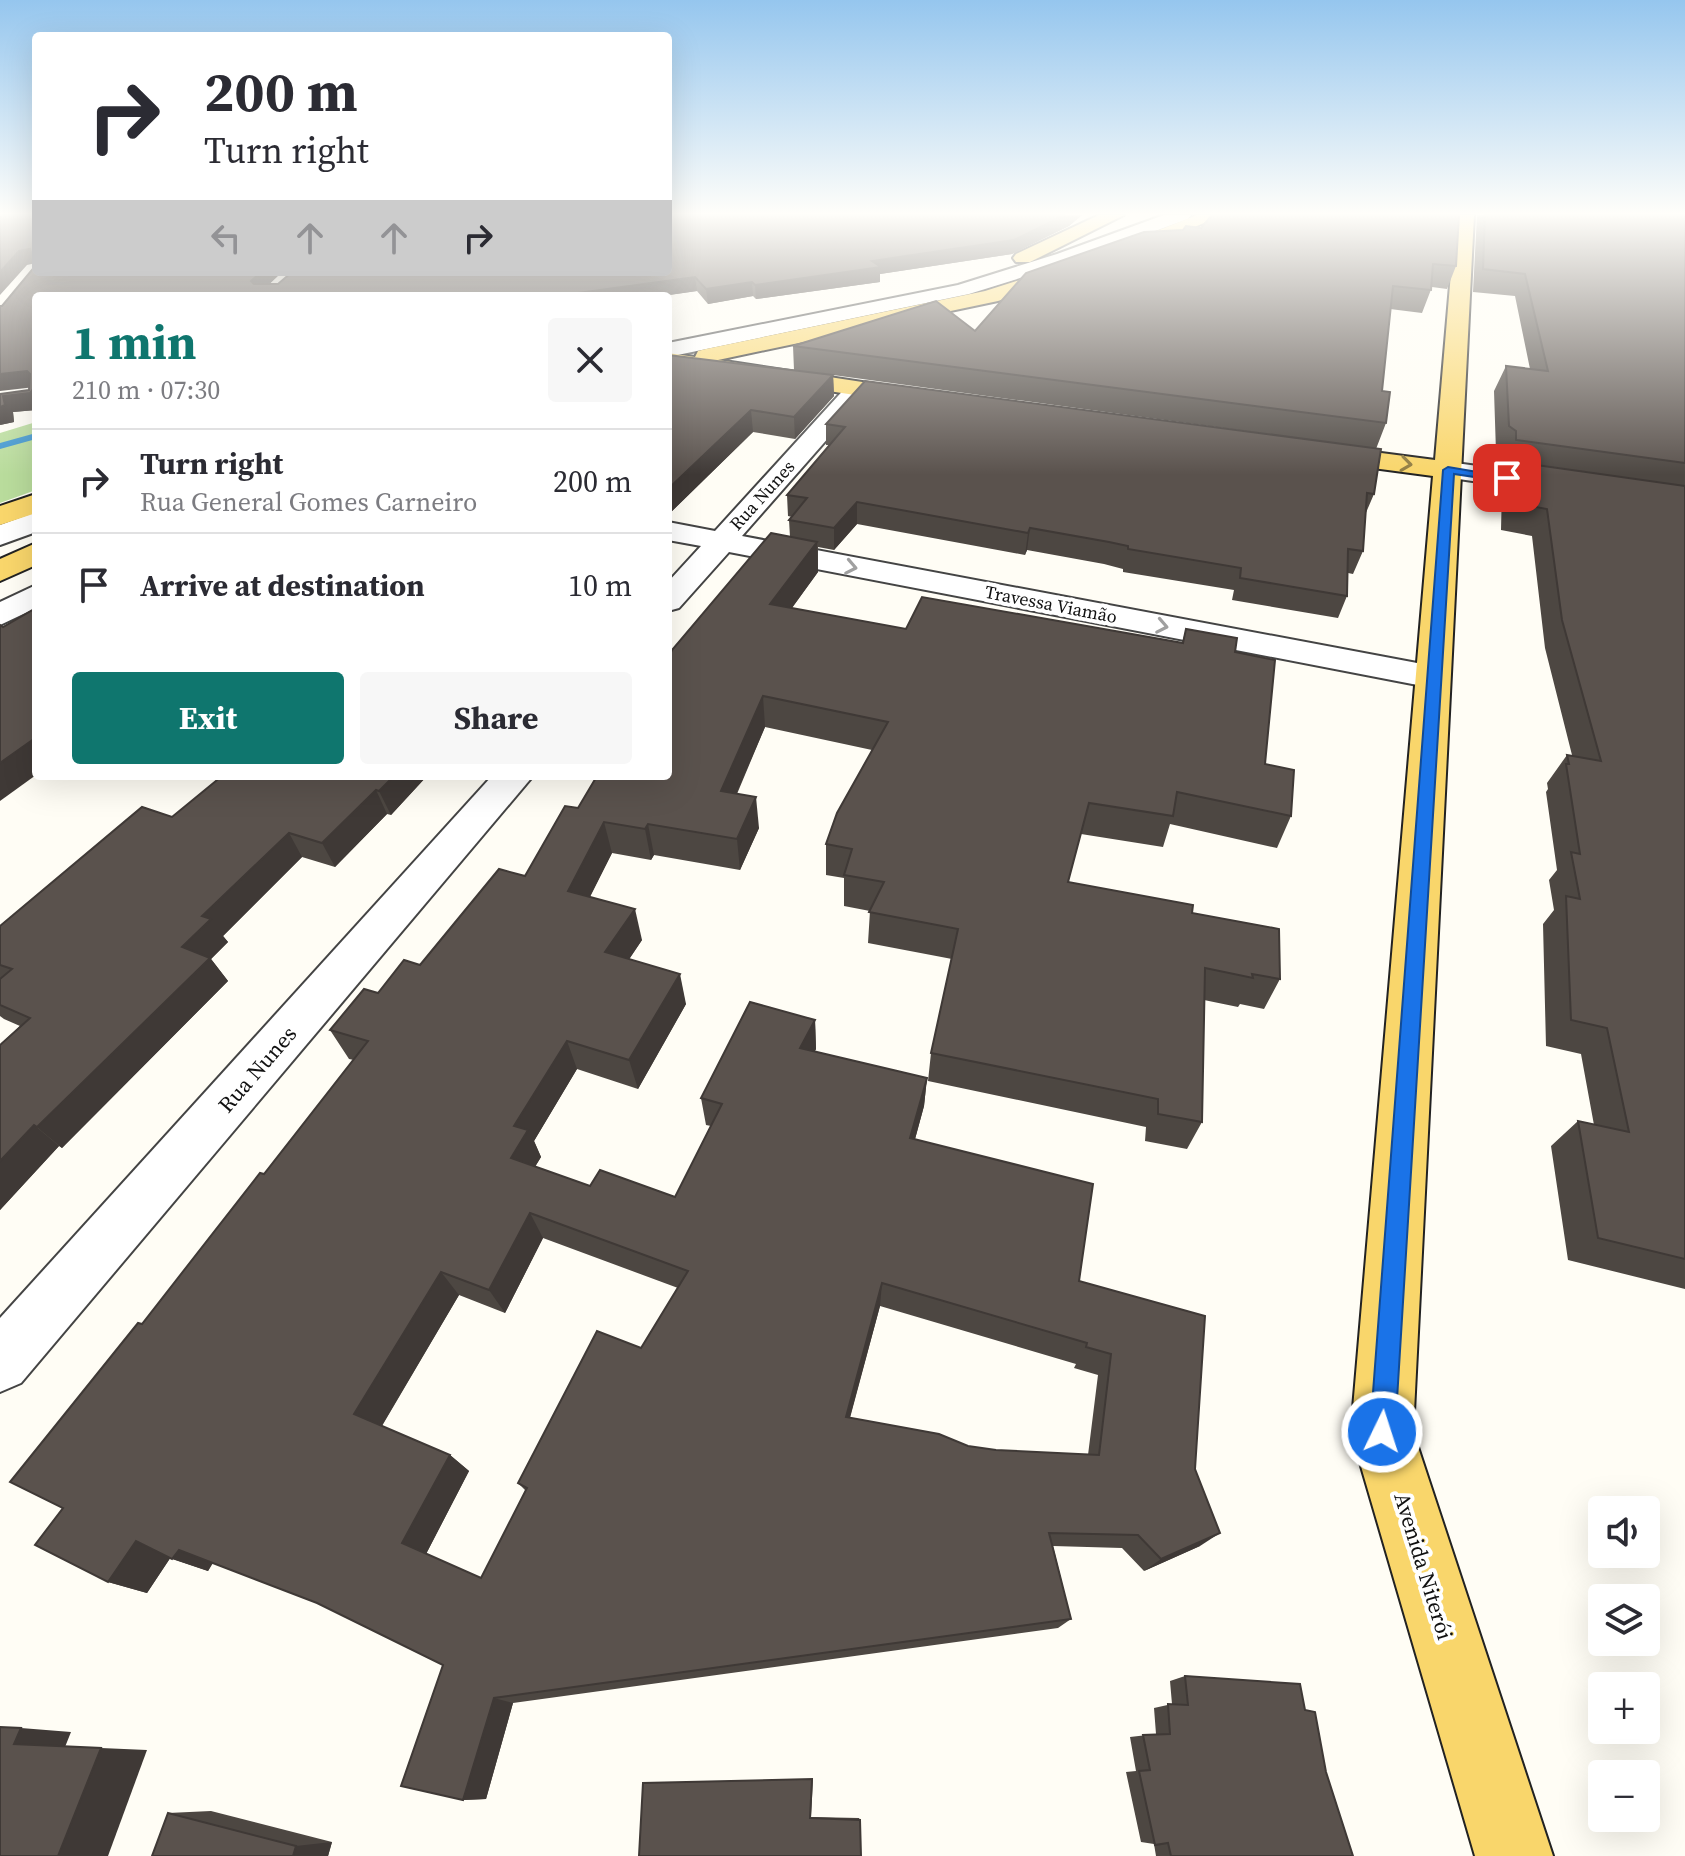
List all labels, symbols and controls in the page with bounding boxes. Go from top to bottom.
text: 200 m [204,53,358,130]
icon: right [72,64,176,168]
text: Turn right [204,126,369,175]
icon: left [204,216,248,260]
icon: ahead [288,216,332,260]
icon: ahead [372,216,416,260]
icon: right [456,216,500,260]
text: 1 min [72,309,197,375]
button: close [548,318,632,402]
text: 210 m · 07:30 [72,372,220,408]
text: Turn right [140,443,283,484]
pin [1473,444,1541,512]
street label: Rua Nunes [724,454,800,536]
one-way arrow [1399,455,1413,472]
icon: arrive [1485,456,1529,500]
icon: right [72,459,116,503]
text: 200 m [553,461,632,502]
text: Rua General Gomes Carneiro [140,484,477,520]
one-way arrow [845,557,858,574]
icon: arrive [72,563,116,607]
text: Arrive at destination [140,565,425,606]
text: 10 m [568,565,632,606]
street label: Travessa Viamão [983,579,1119,629]
one-way arrow [1155,616,1169,633]
button: Exit [72,672,344,764]
button: Share [360,672,632,764]
street label: Rua Nunes [211,1019,303,1119]
position arrow [1340,1390,1424,1474]
street label: Avenida Niterói [1387,1489,1461,1643]
map controls [1588,1496,1660,1832]
button: sound [1588,1496,1660,1568]
button: layers [1588,1584,1660,1656]
button: + [1588,1672,1660,1744]
button: − [1588,1760,1660,1832]

